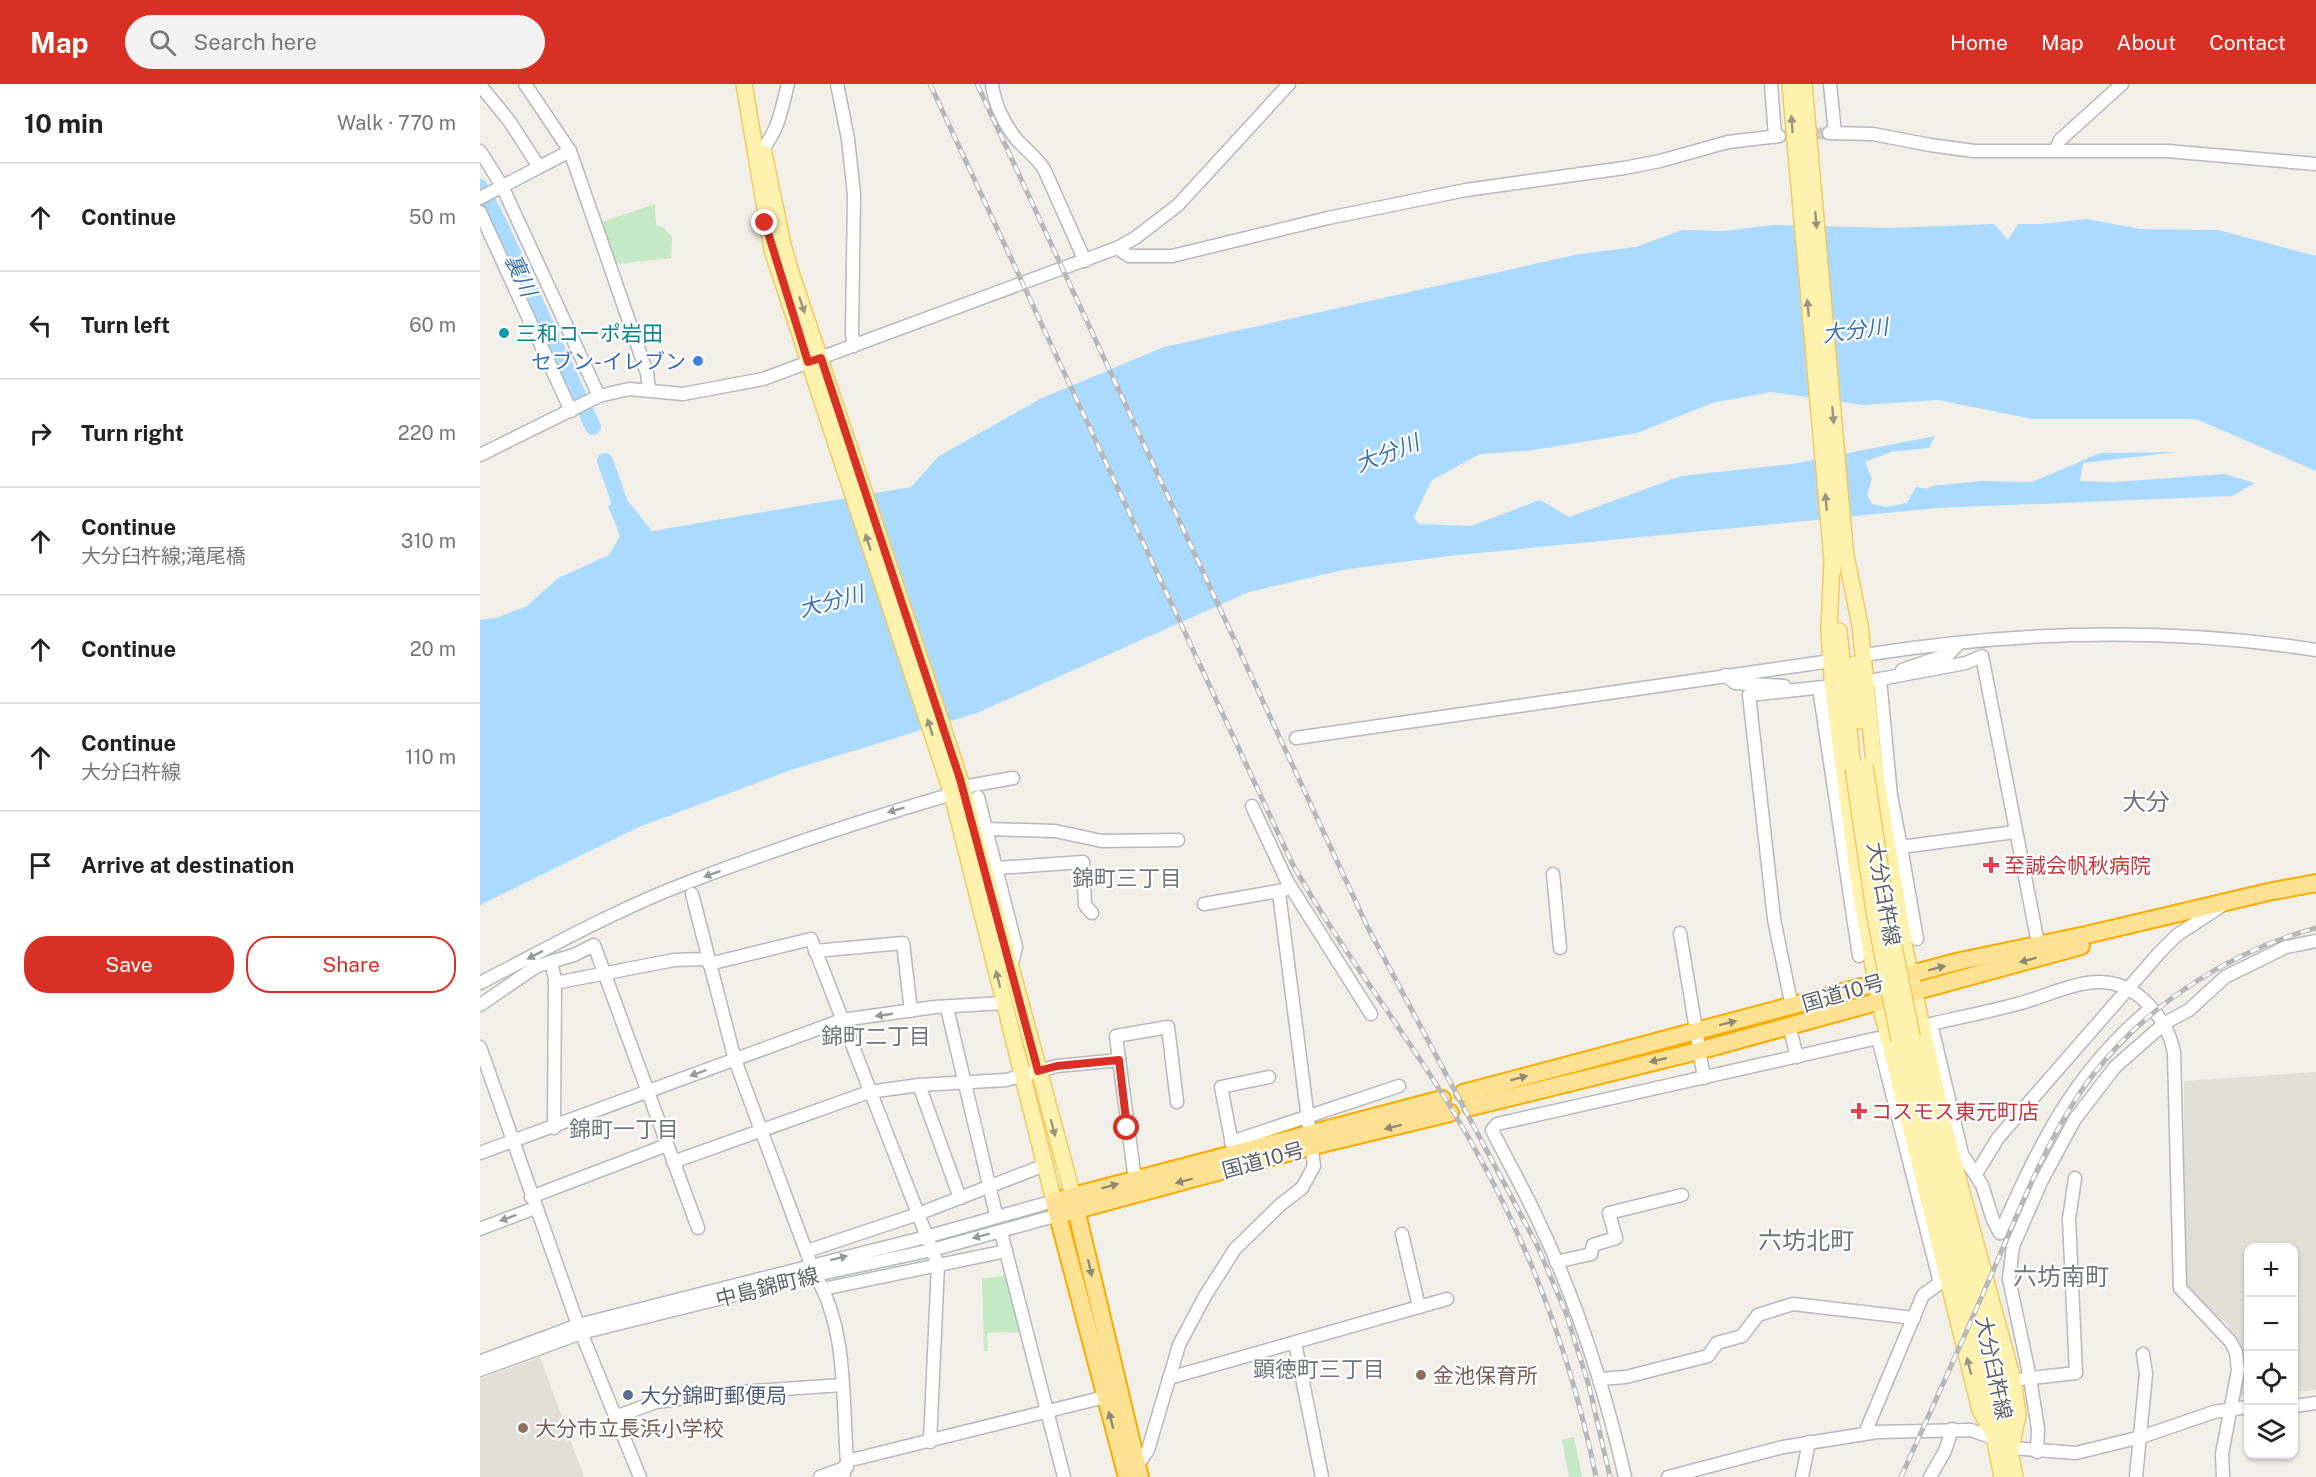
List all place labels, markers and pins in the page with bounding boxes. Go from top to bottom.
place label: 三和コーポ岩田 [516,321,663,346]
marker: 三和コーポ岩田 [497,326,511,340]
place label: セブン-イレブン [531,349,686,374]
marker: セブン-イレブン [691,354,705,368]
place label: 至誠会帆秋病院 [2004,853,2151,878]
marker: 至誠会帆秋病院 [1982,856,2000,874]
place label: コスモス東元町店 [1871,1099,2039,1124]
marker: コスモス東元町店 [1852,1104,1866,1118]
place label: 金池保育所 [1433,1363,1538,1388]
marker: 金池保育所 [1414,1368,1428,1382]
place label: 大分錦町郵便局 [640,1383,787,1408]
marker: 大分錦町郵便局 [621,1388,635,1402]
place label: 大分市立長浜小学校 [535,1416,724,1441]
marker: 大分市立長浜小学校 [516,1421,530,1435]

